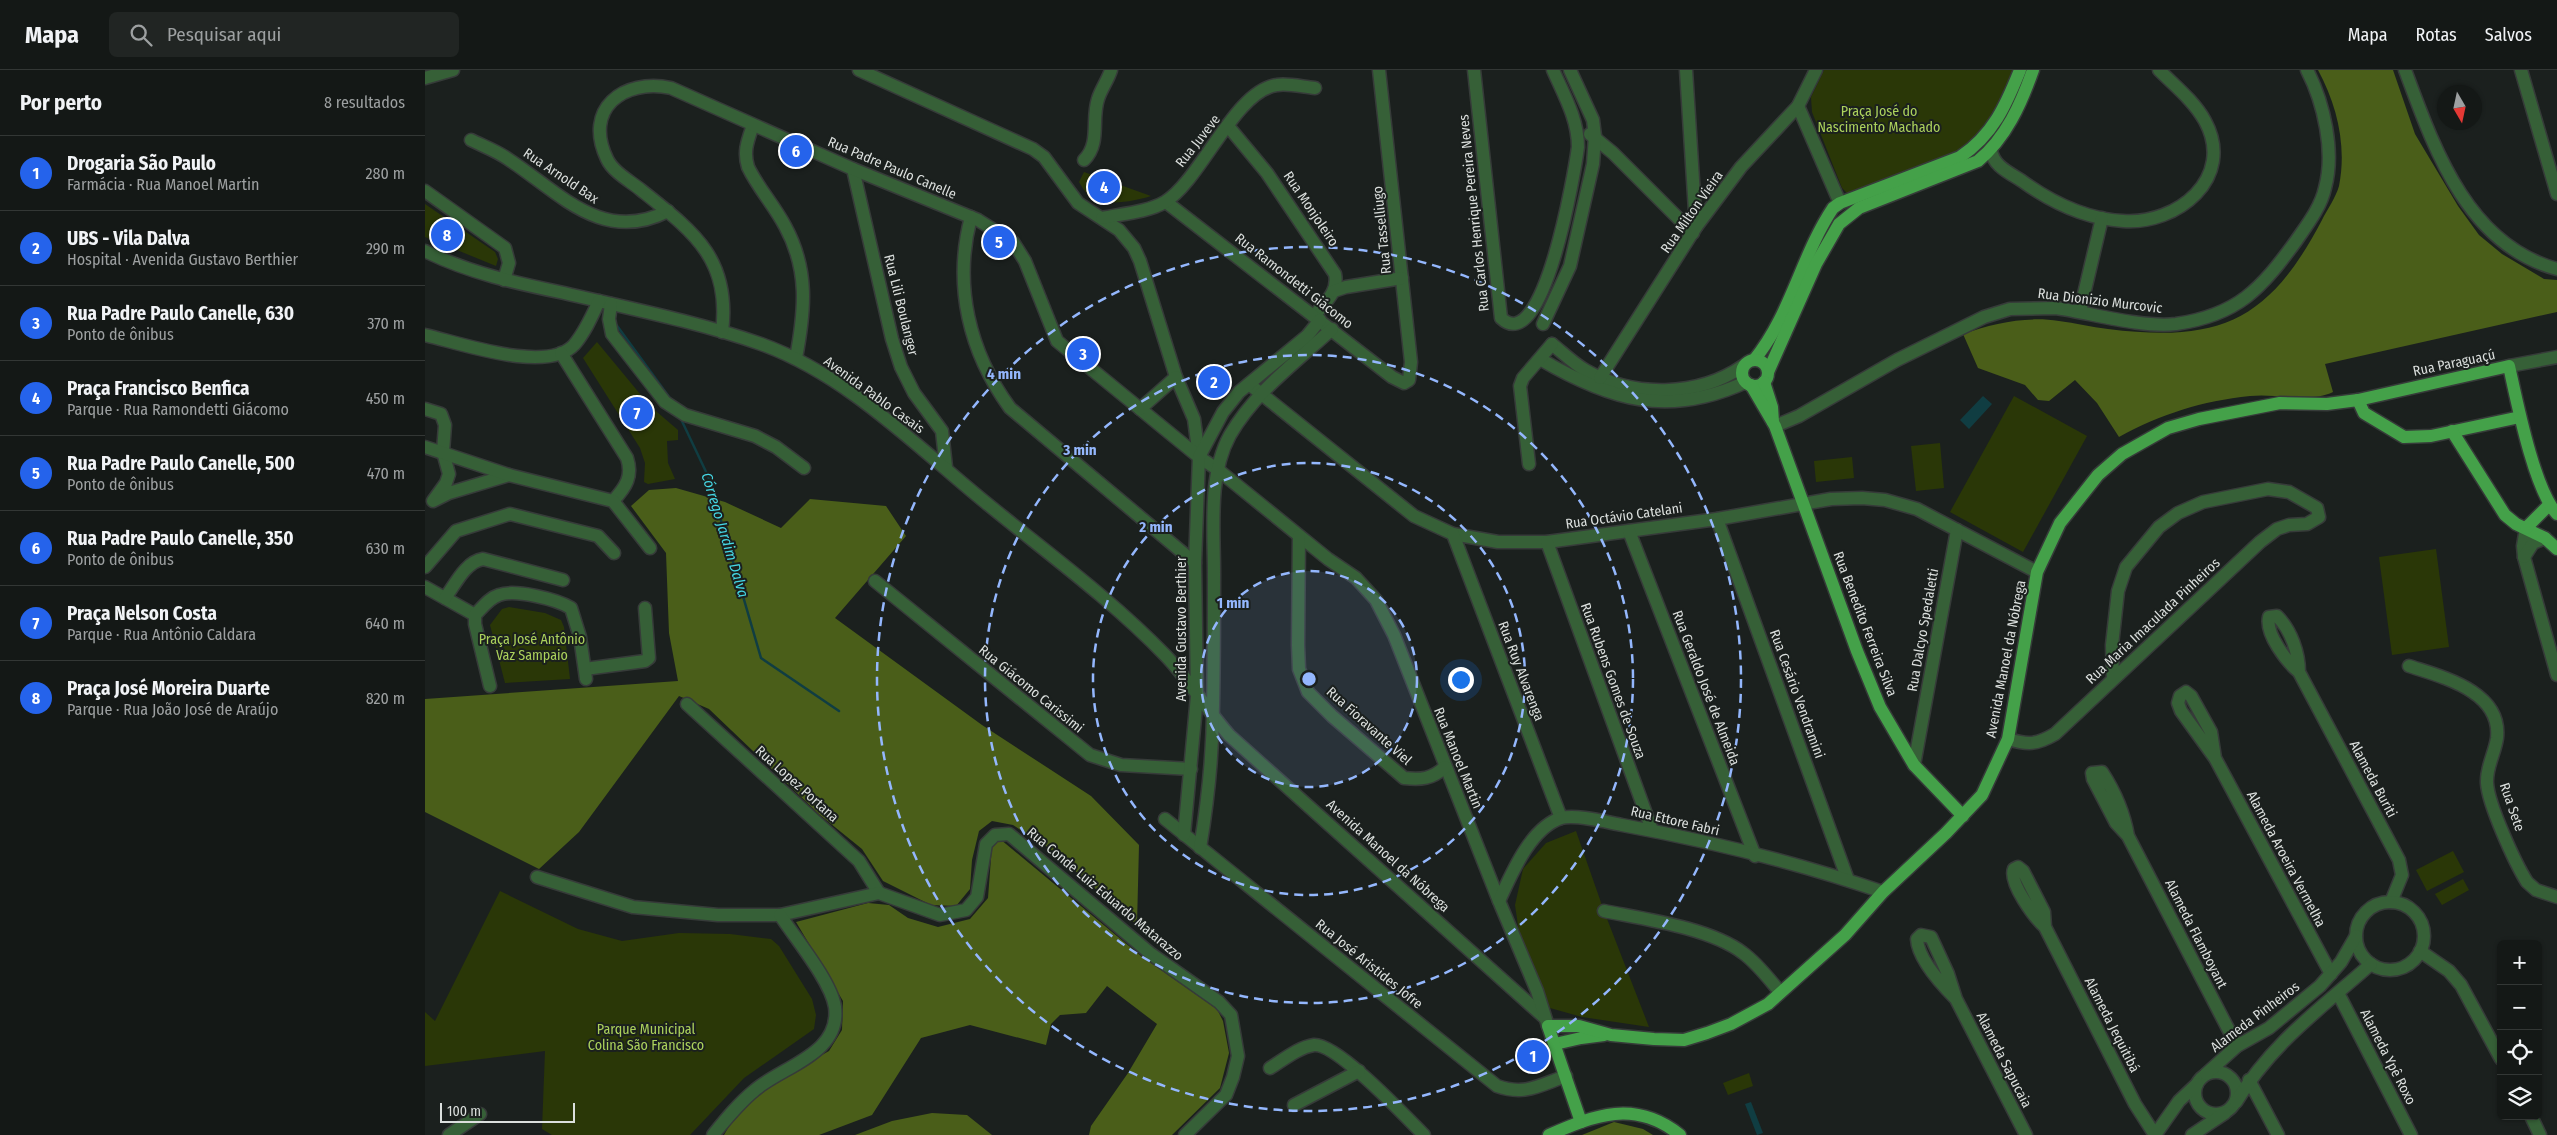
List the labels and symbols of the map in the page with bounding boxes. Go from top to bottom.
north arrow [2437,85,2482,130]
park label: Praça José do Nascimento Machado [1818,103,1940,136]
street label: Rua Juveve [1172,111,1224,171]
street label: Rua Carlos Henrique Pereira Neves [1455,114,1493,312]
pin: 6 [780,132,812,170]
street label: Rua Padre Paulo Canelle [825,133,959,203]
street label: Rua Arnold Bax [520,145,603,208]
street label: Rua Milton Vieira [1657,167,1727,257]
pin: 4 [1088,168,1120,206]
street label: Rua Monjoleiro [1280,168,1342,250]
street label: Rua Tasselliugo [1369,185,1395,275]
pin: 8 [431,216,463,254]
pin: 5 [983,223,1015,261]
street label: Rua Ramondetti Giácomo [1232,230,1356,332]
street label: Rua Lili Boulanger [880,253,922,357]
street label: Rua Dionizio Murcovic [2037,285,2163,317]
pin: 3 [1067,335,1099,373]
street label: Rua Paraguaçú [2411,346,2497,380]
street label: Avenida Pablo Casais [820,353,928,437]
pin: 2 [1198,363,1230,401]
text: 4 min [987,365,1021,383]
pin: 7 [621,394,653,432]
text: 3 min [1062,441,1097,459]
water label: Córrego Jardim Dalva [697,470,753,600]
street label: Rua Octávio Catelani [1564,499,1684,533]
text: 2 min [1138,518,1173,536]
street label: Rua Benedito Ferreira Silva [1829,549,1901,699]
street label: Rua Maria Imaculada Pinheiros [2082,554,2224,688]
street label: Avenida Gustavo Berthier [1173,556,1190,702]
street label: Rua Dalcyo Spedaletti [1904,567,1942,693]
street label: Avenida Manoel da Nóbrega [1982,579,2030,739]
text: 1 min [1217,594,1249,612]
street label: Rua Rubens Gomes de Souza [1577,601,1649,762]
street label: Rua Geraldo José de Almeida [1669,608,1743,768]
street label: Rua Ruy Alvarenga [1494,619,1548,723]
street label: Rua Cesário Vendramini [1766,627,1828,761]
park label: Praça José Antônio Vaz Sampaio [479,631,585,664]
street label: Rua Giácomo Carissimi [975,642,1087,736]
your location [1448,667,1474,693]
centre of rings [1300,670,1318,688]
street label: Rua Fioravante Viel [1323,683,1415,769]
street label: Rua Manoel Martin [1430,705,1486,811]
street label: Alameda Buriti [2346,738,2400,820]
street label: Rua Lopez Portana [752,742,842,826]
street label: Rua Sete [2496,780,2528,834]
street label: Alameda Aroeira Vermelha [2243,788,2329,930]
street label: Avenida Manoel da Nóbrega [1323,796,1453,916]
street label: Rua Ettore Fabri [1629,803,1721,839]
street label: Rua Conde Luiz Eduardo Matarazzo [1024,824,1186,964]
street label: Alameda Flamboyant [2161,877,2231,992]
street label: Rua José Aristides Jofre [1312,916,1426,1012]
street label: Alameda Jequitibá [2081,975,2143,1076]
street label: Alameda Pinheiros [2207,978,2303,1056]
street label: Alameda Ypê Roxo [2357,1006,2419,1108]
street label: Alameda Sapucaia [1973,1009,2035,1111]
park label: Parque Municipal Colina São Francisco [588,1021,704,1054]
pin: 1 [1517,1037,1549,1075]
scale bar [440,1100,575,1123]

